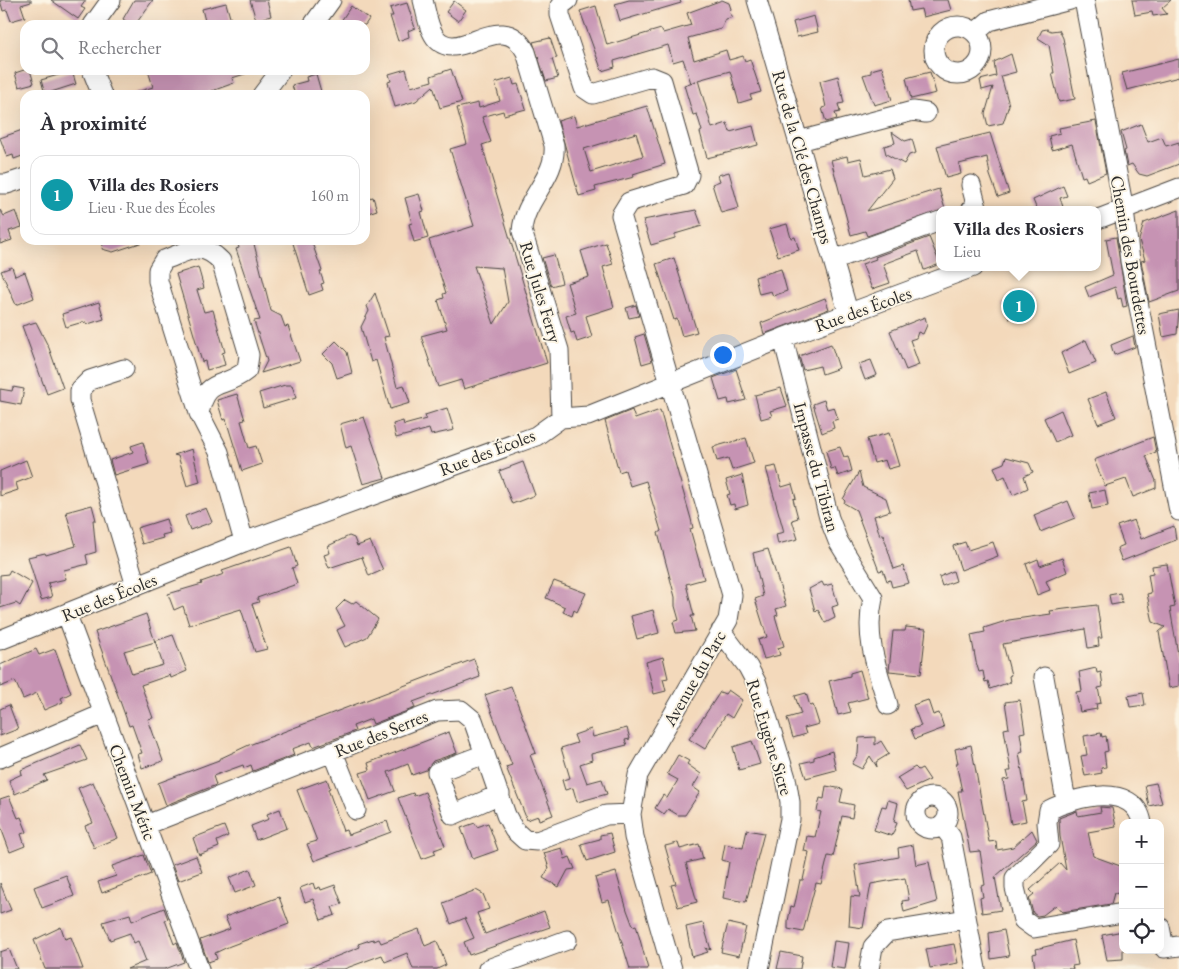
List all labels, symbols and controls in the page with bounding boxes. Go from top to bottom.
search box [20,20,370,75]
icon: search [38,34,66,62]
text: Rechercher [78,35,161,60]
street label: Rue de la Clé des Champs [767,68,839,247]
text: À proximité [40,109,147,136]
text: Villa des Rosiers [88,172,219,197]
street label: Chemin des Bourdettes [1106,174,1156,337]
text: 1 [53,185,61,206]
text: 160 m [310,185,349,206]
text: Lieu · Rue des Écoles [88,197,215,218]
popup [936,206,1101,271]
text: Villa des Rosiers [953,216,1084,241]
street label: Rue Jules Ferry [515,238,567,346]
text: Lieu [953,241,981,262]
street label: Rue des Écoles [812,281,915,337]
pin: 1 [1003,287,1035,325]
your location [710,342,736,368]
street label: Impasse du Tibiran [789,400,846,535]
street label: Rue des Écoles [436,423,538,481]
street label: Rue des Écoles [58,567,160,627]
street label: Avenue du Parc [657,626,731,731]
street label: Rue Eugène Sicre [741,676,799,798]
street label: Rue des Serres [331,704,431,762]
street label: Chemin Méric [104,741,162,843]
map controls [1119,819,1164,954]
button: + [1119,819,1164,864]
button: − [1119,864,1164,909]
button: locate [1119,909,1164,954]

